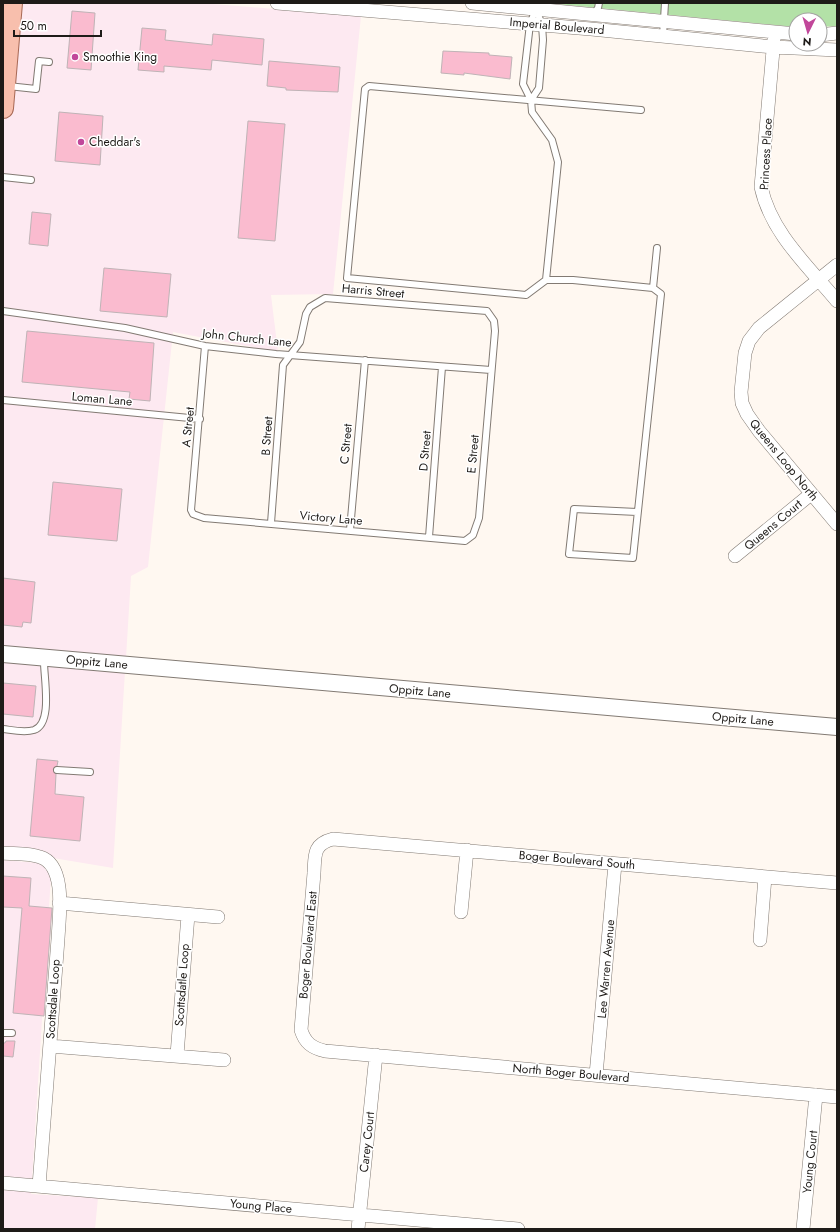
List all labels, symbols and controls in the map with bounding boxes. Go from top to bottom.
scale bar [14,12,101,38]
north arrow [788,12,828,52]
street label: Imperial Boulevard [509,13,605,39]
text: 50 m [20,17,47,35]
text: N [802,34,812,50]
place label: Smoothie King [83,48,157,66]
marker: Smoothie King [70,52,80,62]
street label: Princess Place [755,118,777,190]
place label: Cheddar's [89,133,140,151]
marker: Cheddar's [76,137,86,147]
street label: Harris Street [341,279,405,303]
street label: John Church Lane [199,324,293,352]
street label: Loman Lane [71,387,133,411]
street label: A Street [177,406,199,448]
street label: Queens Loop North [745,415,823,505]
street label: B Street [257,416,277,456]
street label: C Street [335,423,357,465]
street label: D Street [414,430,436,472]
street label: E Street [462,434,484,474]
street label: Queens Court [740,495,806,555]
street label: Victory Lane [299,506,363,530]
street label: Oppitz Lane [65,650,129,674]
street label: Oppitz Lane [388,679,452,703]
street label: Oppitz Lane [711,707,775,731]
street label: Boger Boulevard South [518,846,636,874]
street label: Boger Boulevard East [294,890,322,1000]
street label: Lee Warren Avenue [593,919,619,1019]
street label: Scottsdatle Loop [170,943,194,1027]
street label: Scottsdale Loop [41,958,65,1040]
street label: North Boger Boulevard [512,1059,630,1087]
street label: Carey Court [355,1111,379,1173]
street label: Young Court [798,1130,822,1194]
street label: Young Place [229,1194,293,1218]

